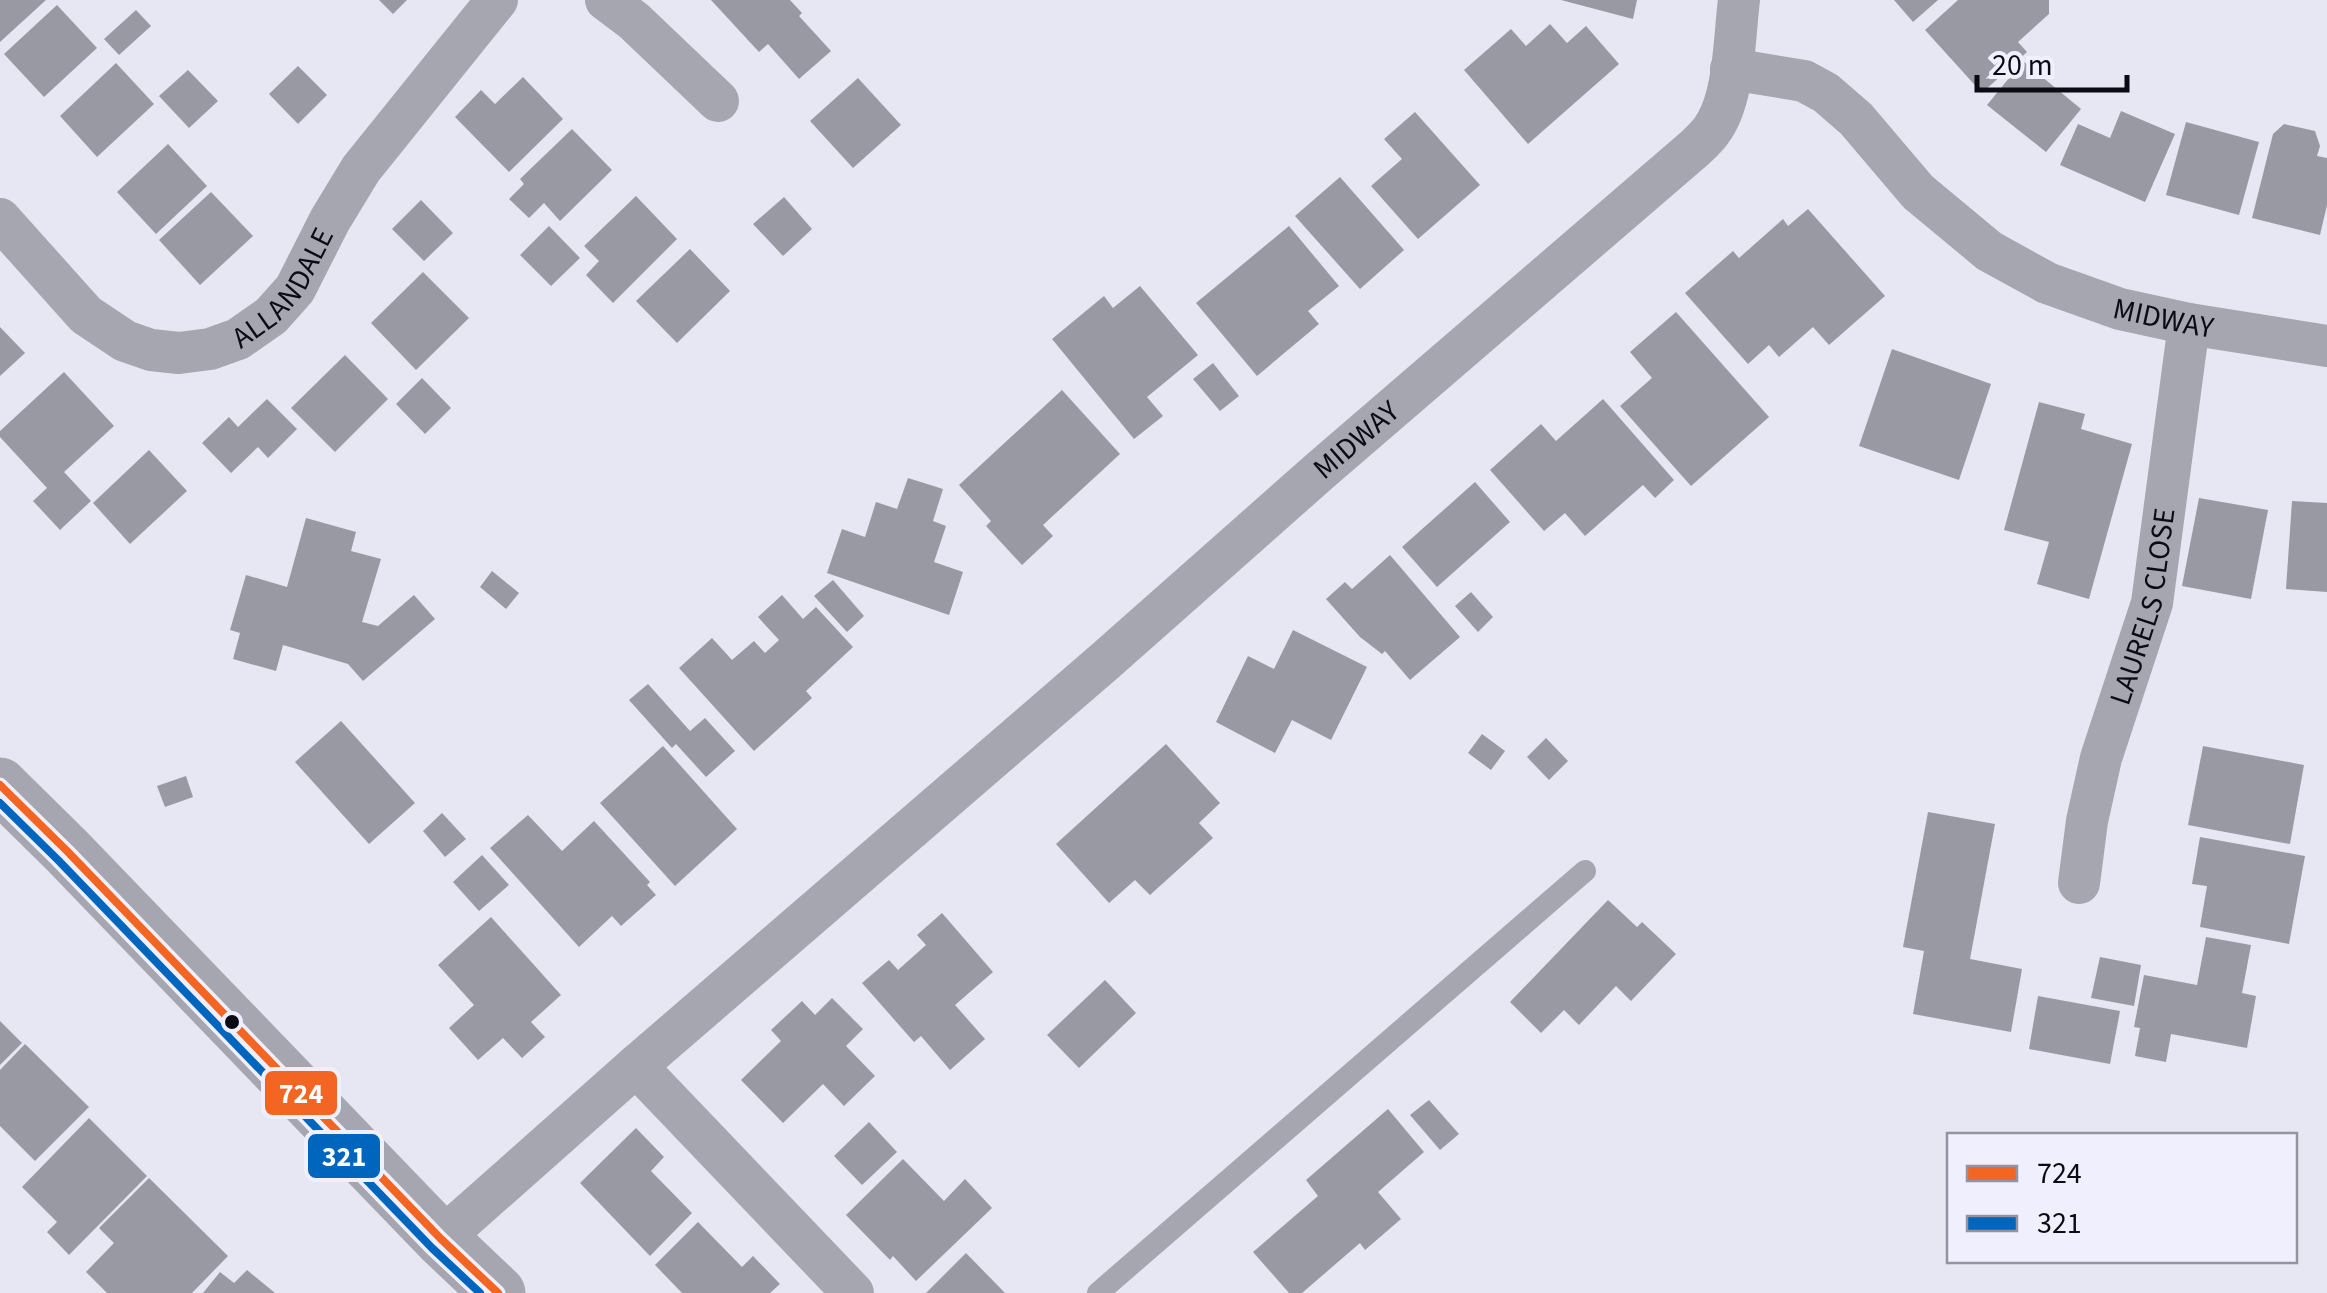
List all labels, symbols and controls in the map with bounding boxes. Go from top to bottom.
scale bar [1977,30,2127,92]
text: 20 m [1992,44,2053,87]
street label: ALLANDALE [223,220,345,359]
street label: MIDWAY [2109,287,2217,350]
street label: MIDWAY [1304,390,1410,490]
street label: LAURELS CLOSE [2099,506,2186,711]
unlabelled marker [222,1012,242,1032]
line badge: 724 [263,1069,339,1117]
text: 724 [279,1074,323,1114]
line badge: 321 [306,1132,382,1180]
legend [1947,1133,2297,1263]
text: 321 [322,1137,366,1177]
text: 724 [2037,1152,2082,1195]
text: 321 [2037,1202,2082,1245]

